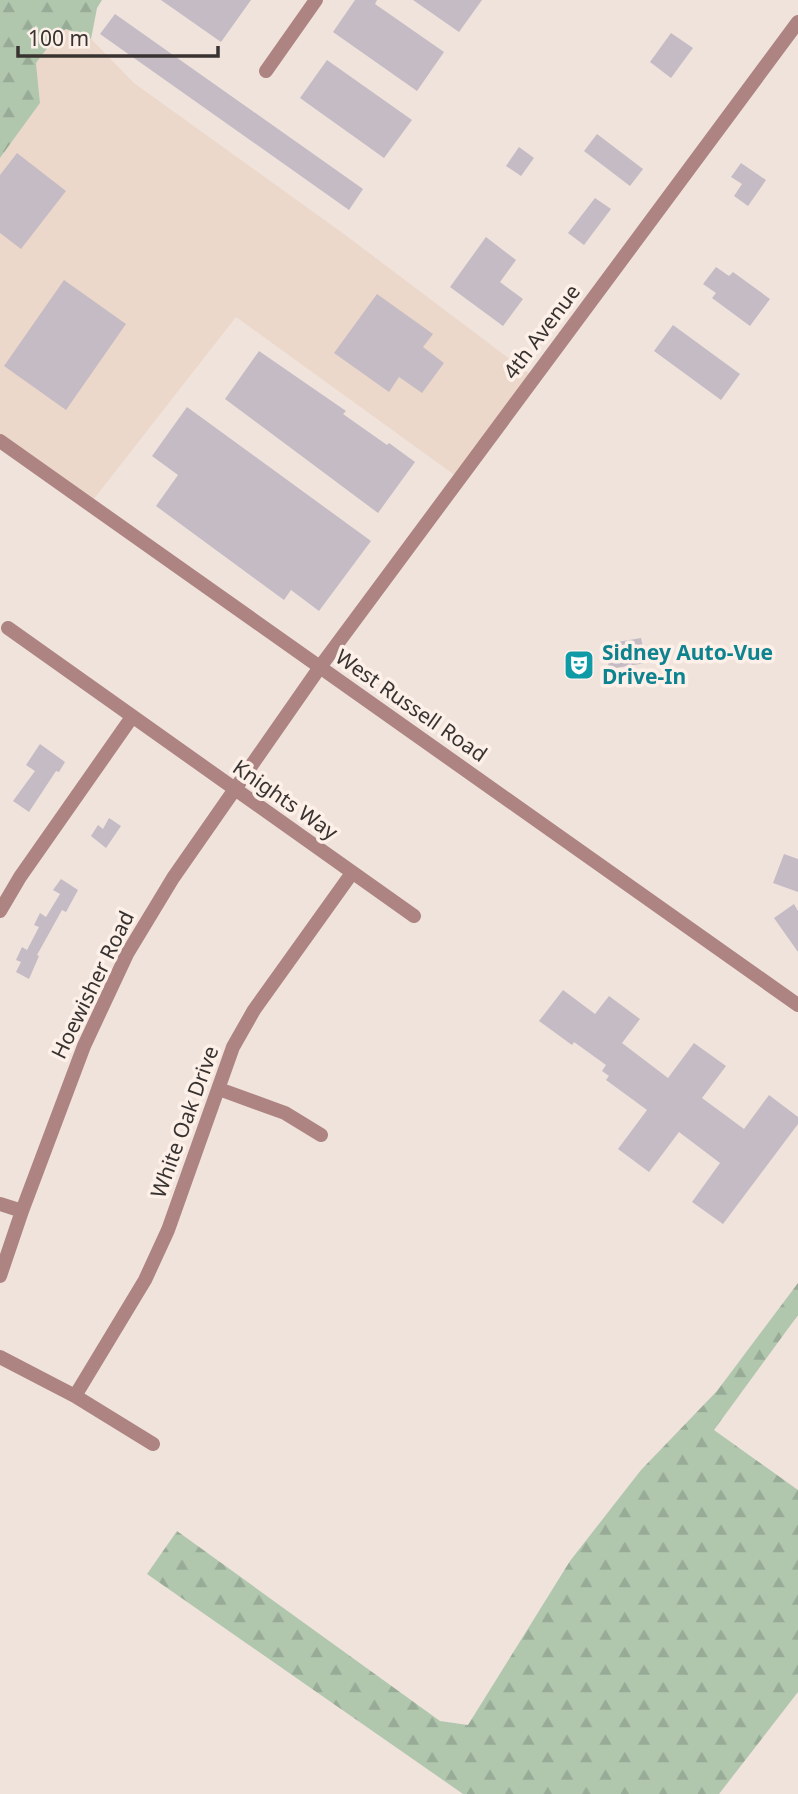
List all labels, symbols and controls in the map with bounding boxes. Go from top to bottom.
scale bar [18,14,217,58]
text: 100 m [28,24,89,52]
street label: 4th Avenue [496,278,586,384]
place label: Sidney Auto-Vue Drive-In [602,638,773,690]
street label: West Russell Road [330,642,493,768]
theatre icon: Sidney Auto-Vue Drive-In [562,648,596,682]
street label: Knights Way [228,753,344,846]
street label: Hoewisher Road [44,906,140,1063]
street label: White Oak Drive [144,1042,225,1201]

